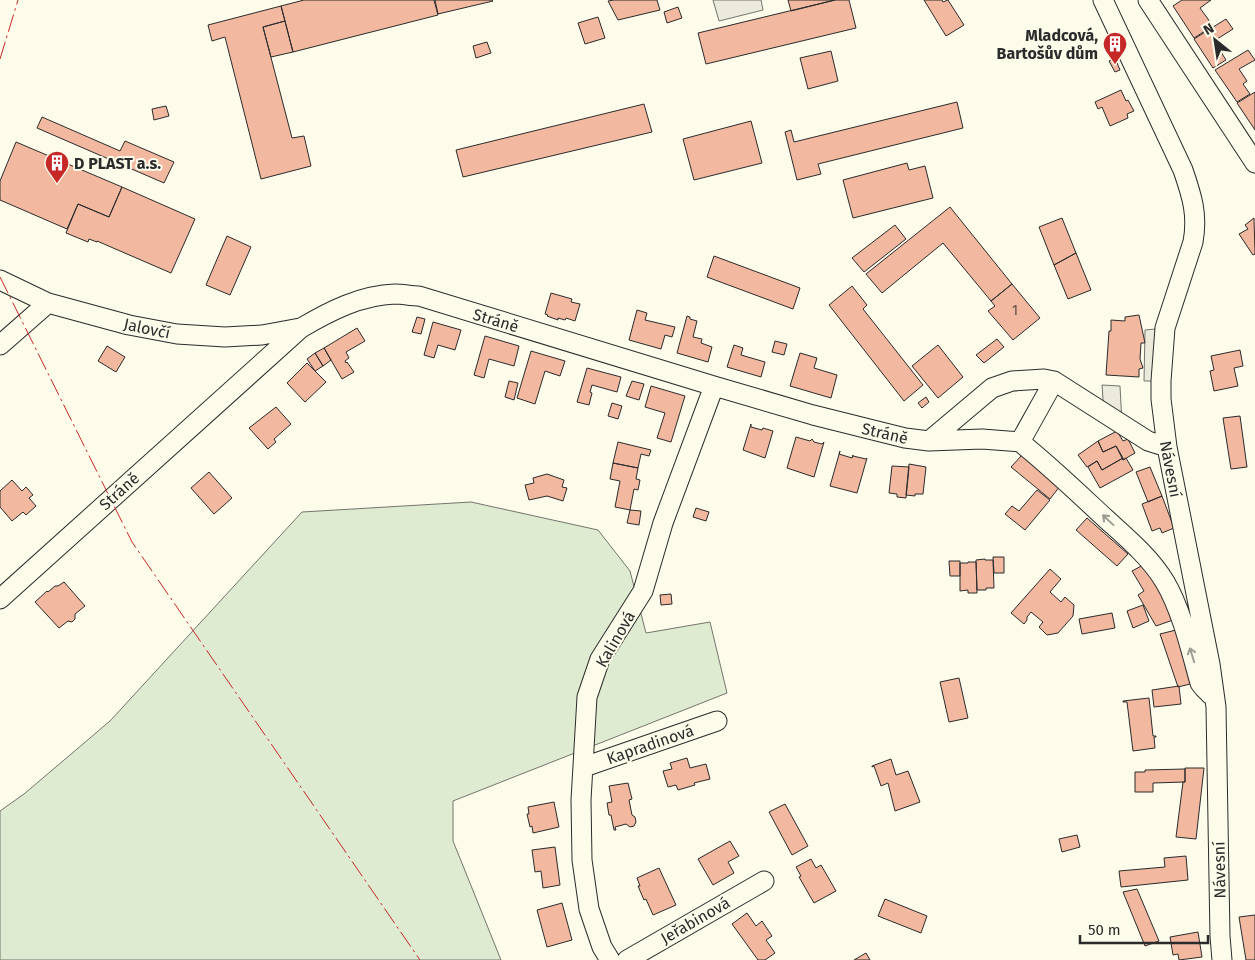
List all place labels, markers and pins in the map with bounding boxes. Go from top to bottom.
place label: Mladcová, Bartošův dům [997,26,1098,63]
building icon: Mladcová, Bartošův dům [1102,31,1128,65]
building icon: D PLAST a.s. [44,150,70,184]
place label: D PLAST a.s. [74,154,161,173]

